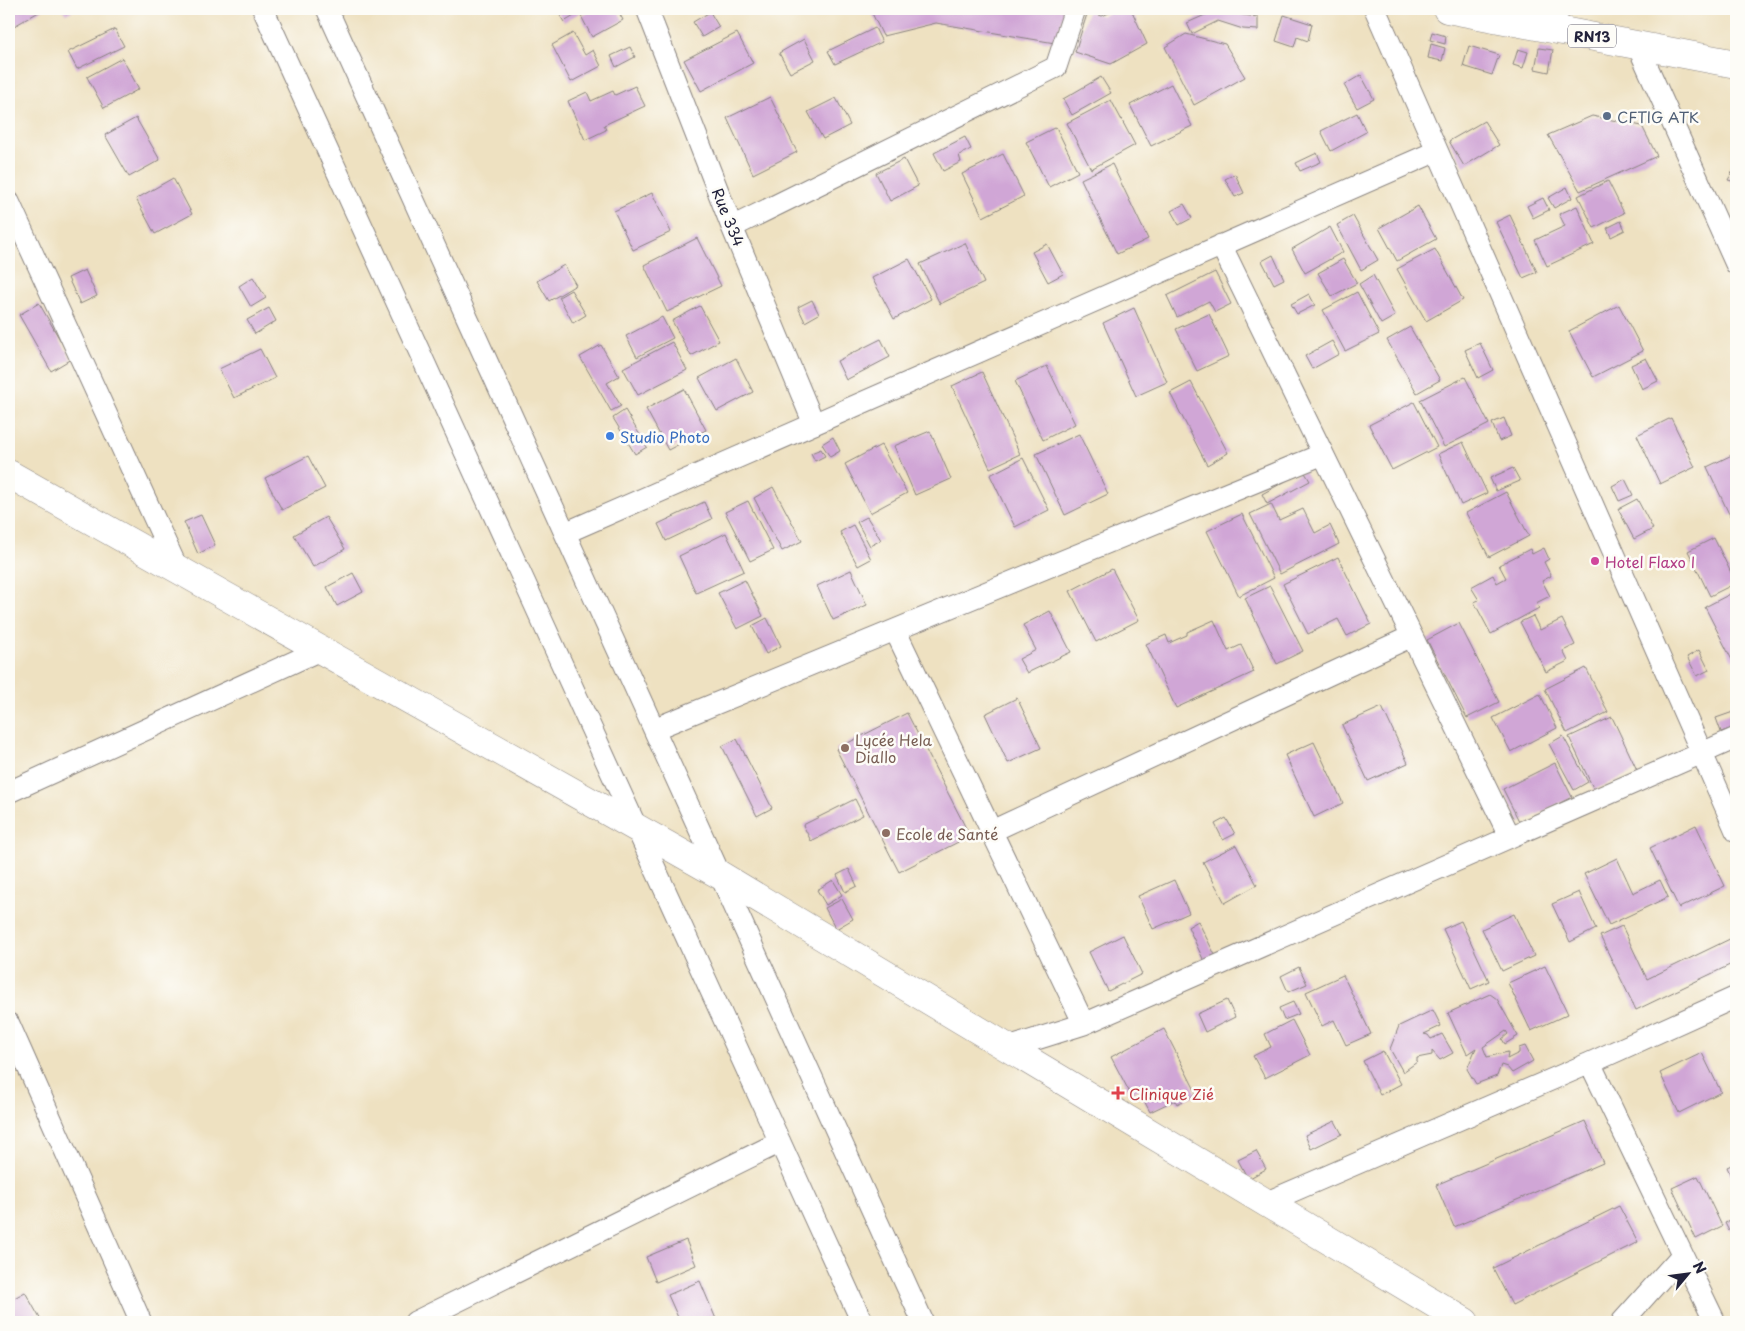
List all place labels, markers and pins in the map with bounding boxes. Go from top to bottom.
place label: CFTIG ATK [1617,105,1699,128]
marker: CFTIG ATK [1601,110,1613,122]
place label: Studio Photo [620,425,710,448]
marker: Studio Photo [604,430,616,442]
place label: Hotel Flaxo I [1605,550,1695,573]
marker: Hotel Flaxo I [1589,555,1601,567]
place label: Lycée Hela Diallo [855,728,932,768]
marker: Lycée Hela Diallo [839,742,851,754]
place label: Ecole de Santé [896,822,998,845]
marker: Ecole de Santé [880,827,892,839]
place label: Clinique Zié [1129,1082,1214,1105]
marker: Clinique Zié [1111,1086,1125,1100]

